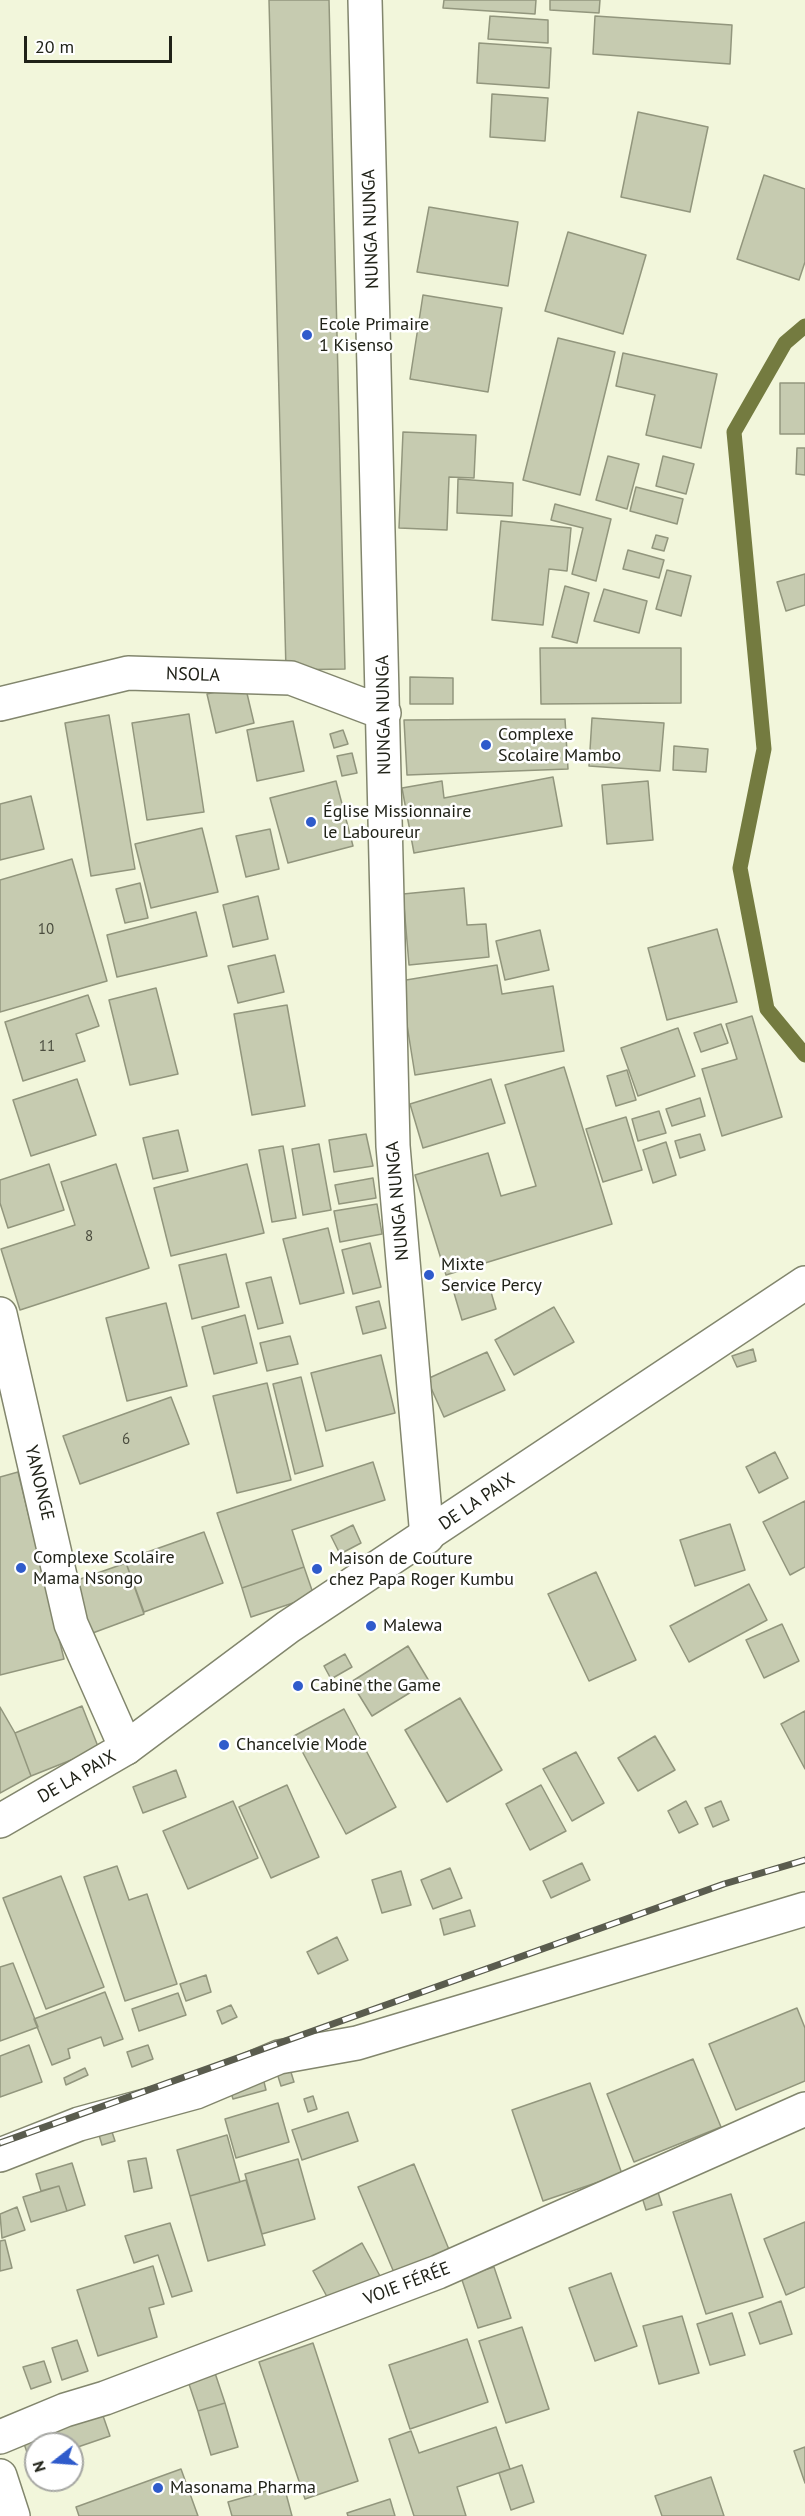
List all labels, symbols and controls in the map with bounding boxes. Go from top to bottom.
scale bar [27,24,176,62]
text: 20 m [35,35,74,58]
street label: NUNGA NUNGA [358,169,384,289]
place label: Ecole Primaire 1 Kisenso [319,314,429,356]
marker: Ecole Primaire 1 Kisenso [300,328,314,342]
street label: NUNGA NUNGA [372,655,396,775]
street label: NSOLA [166,663,220,687]
place label: Complexe Scolaire Mambo [498,724,621,766]
marker: Complexe Scolaire Mambo [479,738,493,752]
place label: Église Missionnaire le Laboureur [323,801,471,844]
marker: Église Missionnaire le Laboureur [304,815,318,829]
house number: 10 [38,921,54,939]
house number: 11 [39,1038,55,1056]
street label: NUNGA NUNGA [382,1140,414,1262]
house number: 8 [85,1228,93,1246]
place label: Mixte Service Percy [441,1254,542,1296]
marker: Mixte Service Percy [422,1268,436,1282]
house number: 6 [122,1431,130,1449]
street label: YANONGE [20,1443,58,1523]
street label: DE LA PAIX [435,1469,519,1535]
place label: Complexe Scolaire Mama Nsongo [33,1547,175,1590]
place label: Maison de Couture chez Papa Roger Kumbu [329,1548,514,1590]
marker: Complexe Scolaire Mama Nsongo [14,1561,28,1575]
marker: Maison de Couture chez Papa Roger Kumbu [310,1562,324,1576]
place label: Malewa [383,1615,443,1637]
marker: Malewa [364,1619,378,1633]
place label: Cabine the Game [310,1675,441,1697]
marker: Cabine the Game [291,1679,305,1693]
place label: Chancelvie Mode [236,1734,367,1756]
marker: Chancelvie Mode [217,1738,231,1752]
street label: DE LA PAIX [34,1746,120,1808]
street label: VOIE FÉRÉE [361,2258,453,2310]
north arrow [24,2432,84,2492]
text: N [28,2459,50,2475]
place label: Masonama Pharma [170,2477,316,2499]
marker: Masonama Pharma [151,2481,165,2495]

